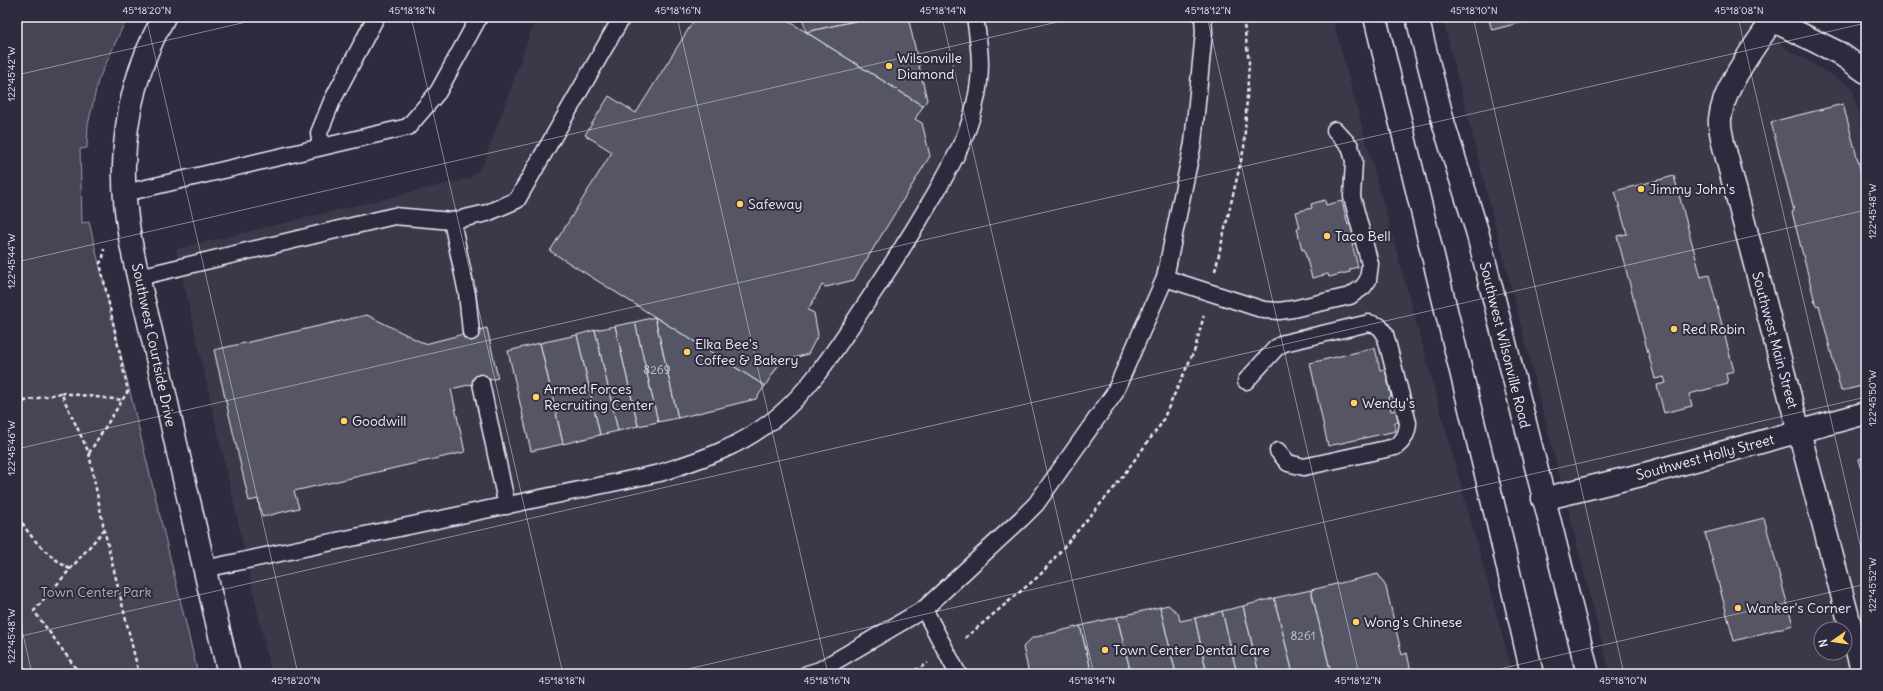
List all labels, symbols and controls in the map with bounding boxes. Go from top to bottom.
text: 45°18'20"N [123,4,171,17]
text: 45°18'18"N [389,4,435,17]
text: 45°18'16"N [655,4,701,17]
text: 45°18'14"N [920,4,966,17]
text: 45°18'12"N [1185,4,1231,17]
text: 45°18'10"N [1450,4,1498,17]
text: 45°18'08"N [1714,4,1764,17]
text: 122°45'42"W [5,47,18,101]
place label: Wilsonville Diamond [897,49,962,83]
marker: Wilsonville Diamond [884,61,894,71]
place label: Jimmy John's [1649,180,1735,198]
text: 122°45'48"W [1866,183,1879,239]
marker: Jimmy John's [1636,184,1646,194]
place label: Safeway [748,195,802,213]
marker: Safeway [735,199,745,209]
place label: Taco Bell [1335,227,1391,245]
marker: Taco Bell [1322,231,1332,241]
text: 122°45'44"W [5,233,18,289]
street label: Southwest Wilsonville Road [1476,260,1534,430]
street label: Southwest Courtside Drive [128,262,180,428]
street label: Southwest Main Street [1748,270,1802,411]
place label: Red Robin [1682,320,1745,338]
marker: Red Robin [1669,324,1679,334]
place label: Elka Bee's Coffee & Bakery [695,335,799,369]
marker: Elka Bee's Coffee & Bakery [682,347,692,357]
house number: 8269 [643,362,671,377]
text: 122°45'50"W [1866,370,1879,426]
place label: Armed Forces Recruiting Center [544,380,654,414]
marker: Armed Forces Recruiting Center [531,392,541,402]
place label: Wendy's [1362,394,1415,412]
marker: Wendy's [1349,398,1359,408]
place label: Goodwill [352,412,407,430]
marker: Goodwill [339,416,349,426]
text: 122°45'46"W [5,420,18,476]
street label: Southwest Holly Street [1634,430,1776,484]
text: 122°45'52"W [1866,557,1879,613]
park label: Town Center Park [40,583,152,601]
place label: Wanker's Corner [1746,599,1851,617]
marker: Wanker's Corner [1733,603,1743,613]
text: 122°45'48"W [5,608,18,664]
place label: Wong's Chinese [1364,613,1462,631]
marker: Wong's Chinese [1351,617,1361,627]
north arrow [1813,621,1853,661]
house number: 8261 [1290,628,1316,643]
text: N [1816,638,1831,649]
place label: Town Center Dental Care [1113,641,1270,659]
marker: Town Center Dental Care [1100,645,1110,655]
text: 45°18'20"N [272,674,320,687]
text: 45°18'18"N [539,674,585,687]
text: 45°18'16"N [804,674,850,687]
text: 45°18'14"N [1069,674,1115,687]
text: 45°18'12"N [1335,674,1381,687]
text: 45°18'10"N [1599,674,1647,687]

